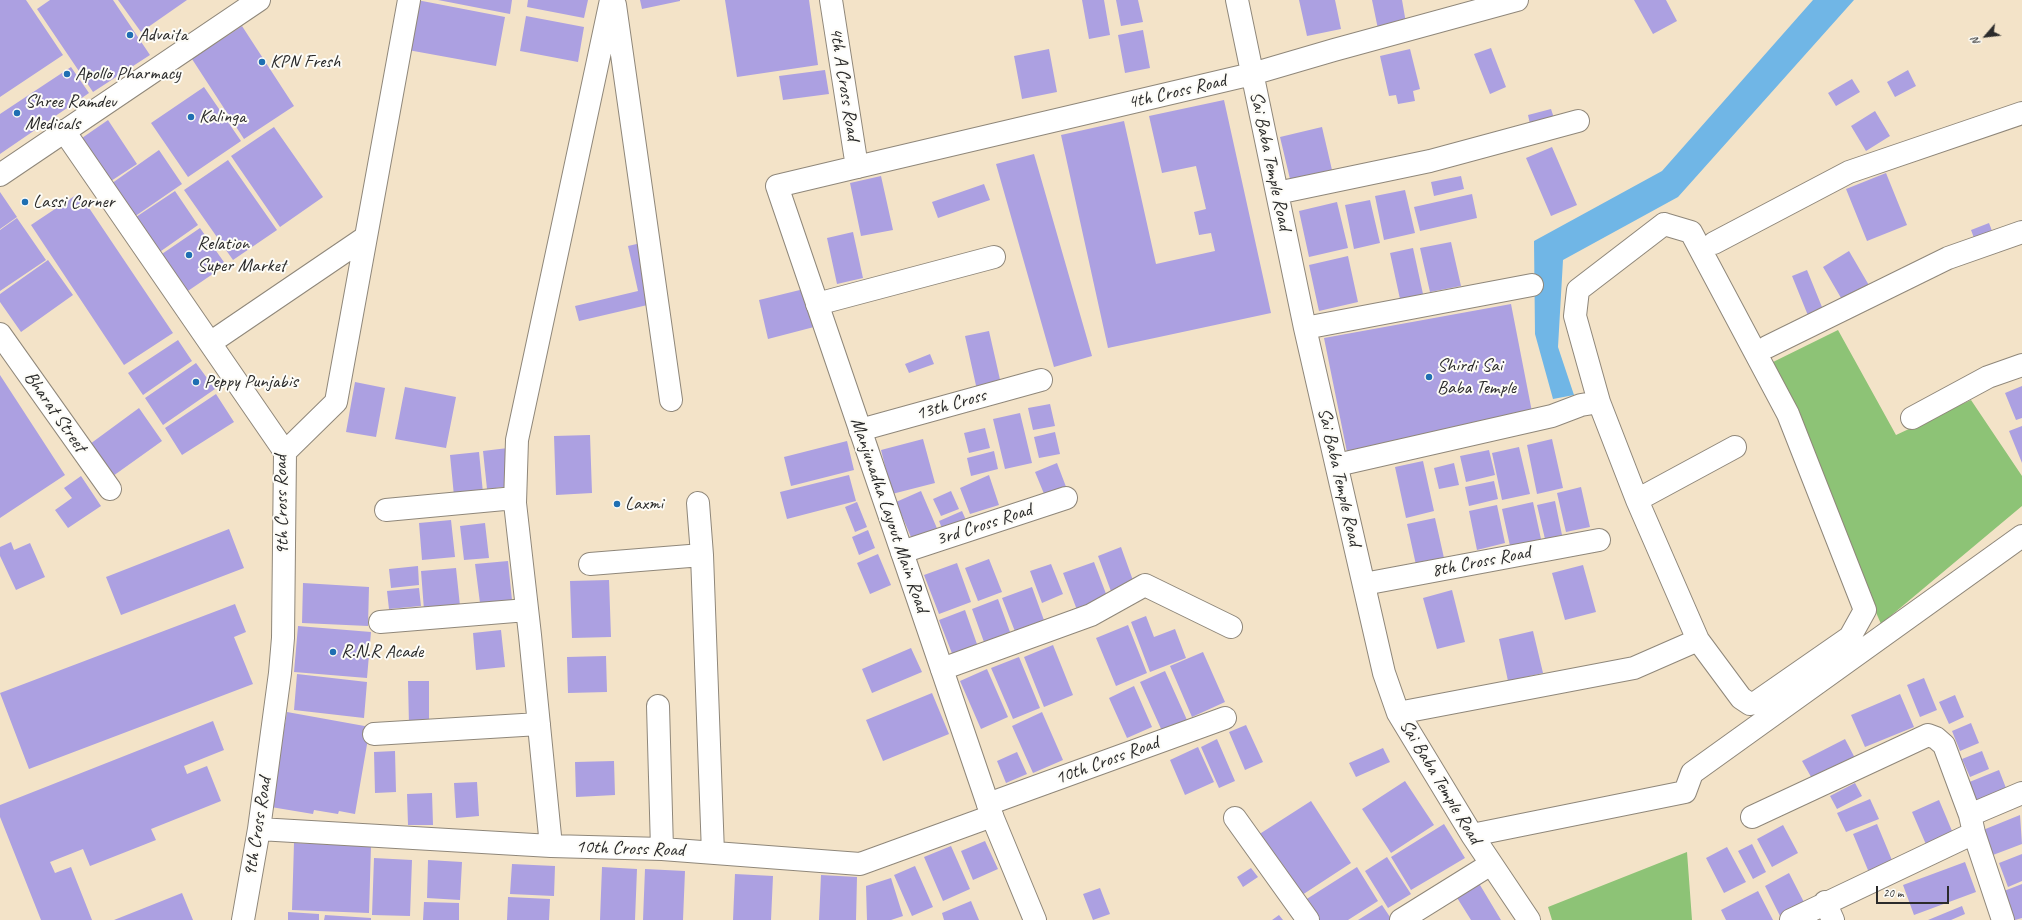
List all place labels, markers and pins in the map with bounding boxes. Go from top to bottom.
place label: Advaita [138,24,187,46]
marker: Advaita [125,30,135,40]
place label: KPN Fresh [270,51,340,73]
marker: KPN Fresh [257,57,267,67]
place label: Apollo Pharmacy [75,63,181,85]
marker: Apollo Pharmacy [62,69,72,79]
place label: Shree Ramdev Medicals [25,91,116,135]
place label: Kalinga [199,106,246,128]
marker: Shree Ramdev Medicals [12,108,22,118]
marker: Kalinga [186,112,196,122]
place label: Lassi Corner [33,191,115,213]
marker: Lassi Corner [20,197,30,207]
place label: Relation Super Market [197,233,286,277]
marker: Relation Super Market [184,250,194,260]
place label: Shirdi Sai Baba Temple [1437,355,1516,399]
place label: Peppy Punjabis [204,371,298,393]
marker: Shirdi Sai Baba Temple [1424,372,1434,382]
marker: Peppy Punjabis [191,377,201,387]
place label: Laxmi [625,493,663,515]
marker: Laxmi [612,499,622,509]
place label: R.N.R Acade [341,641,423,663]
marker: R.N.R Acade [328,647,338,657]

